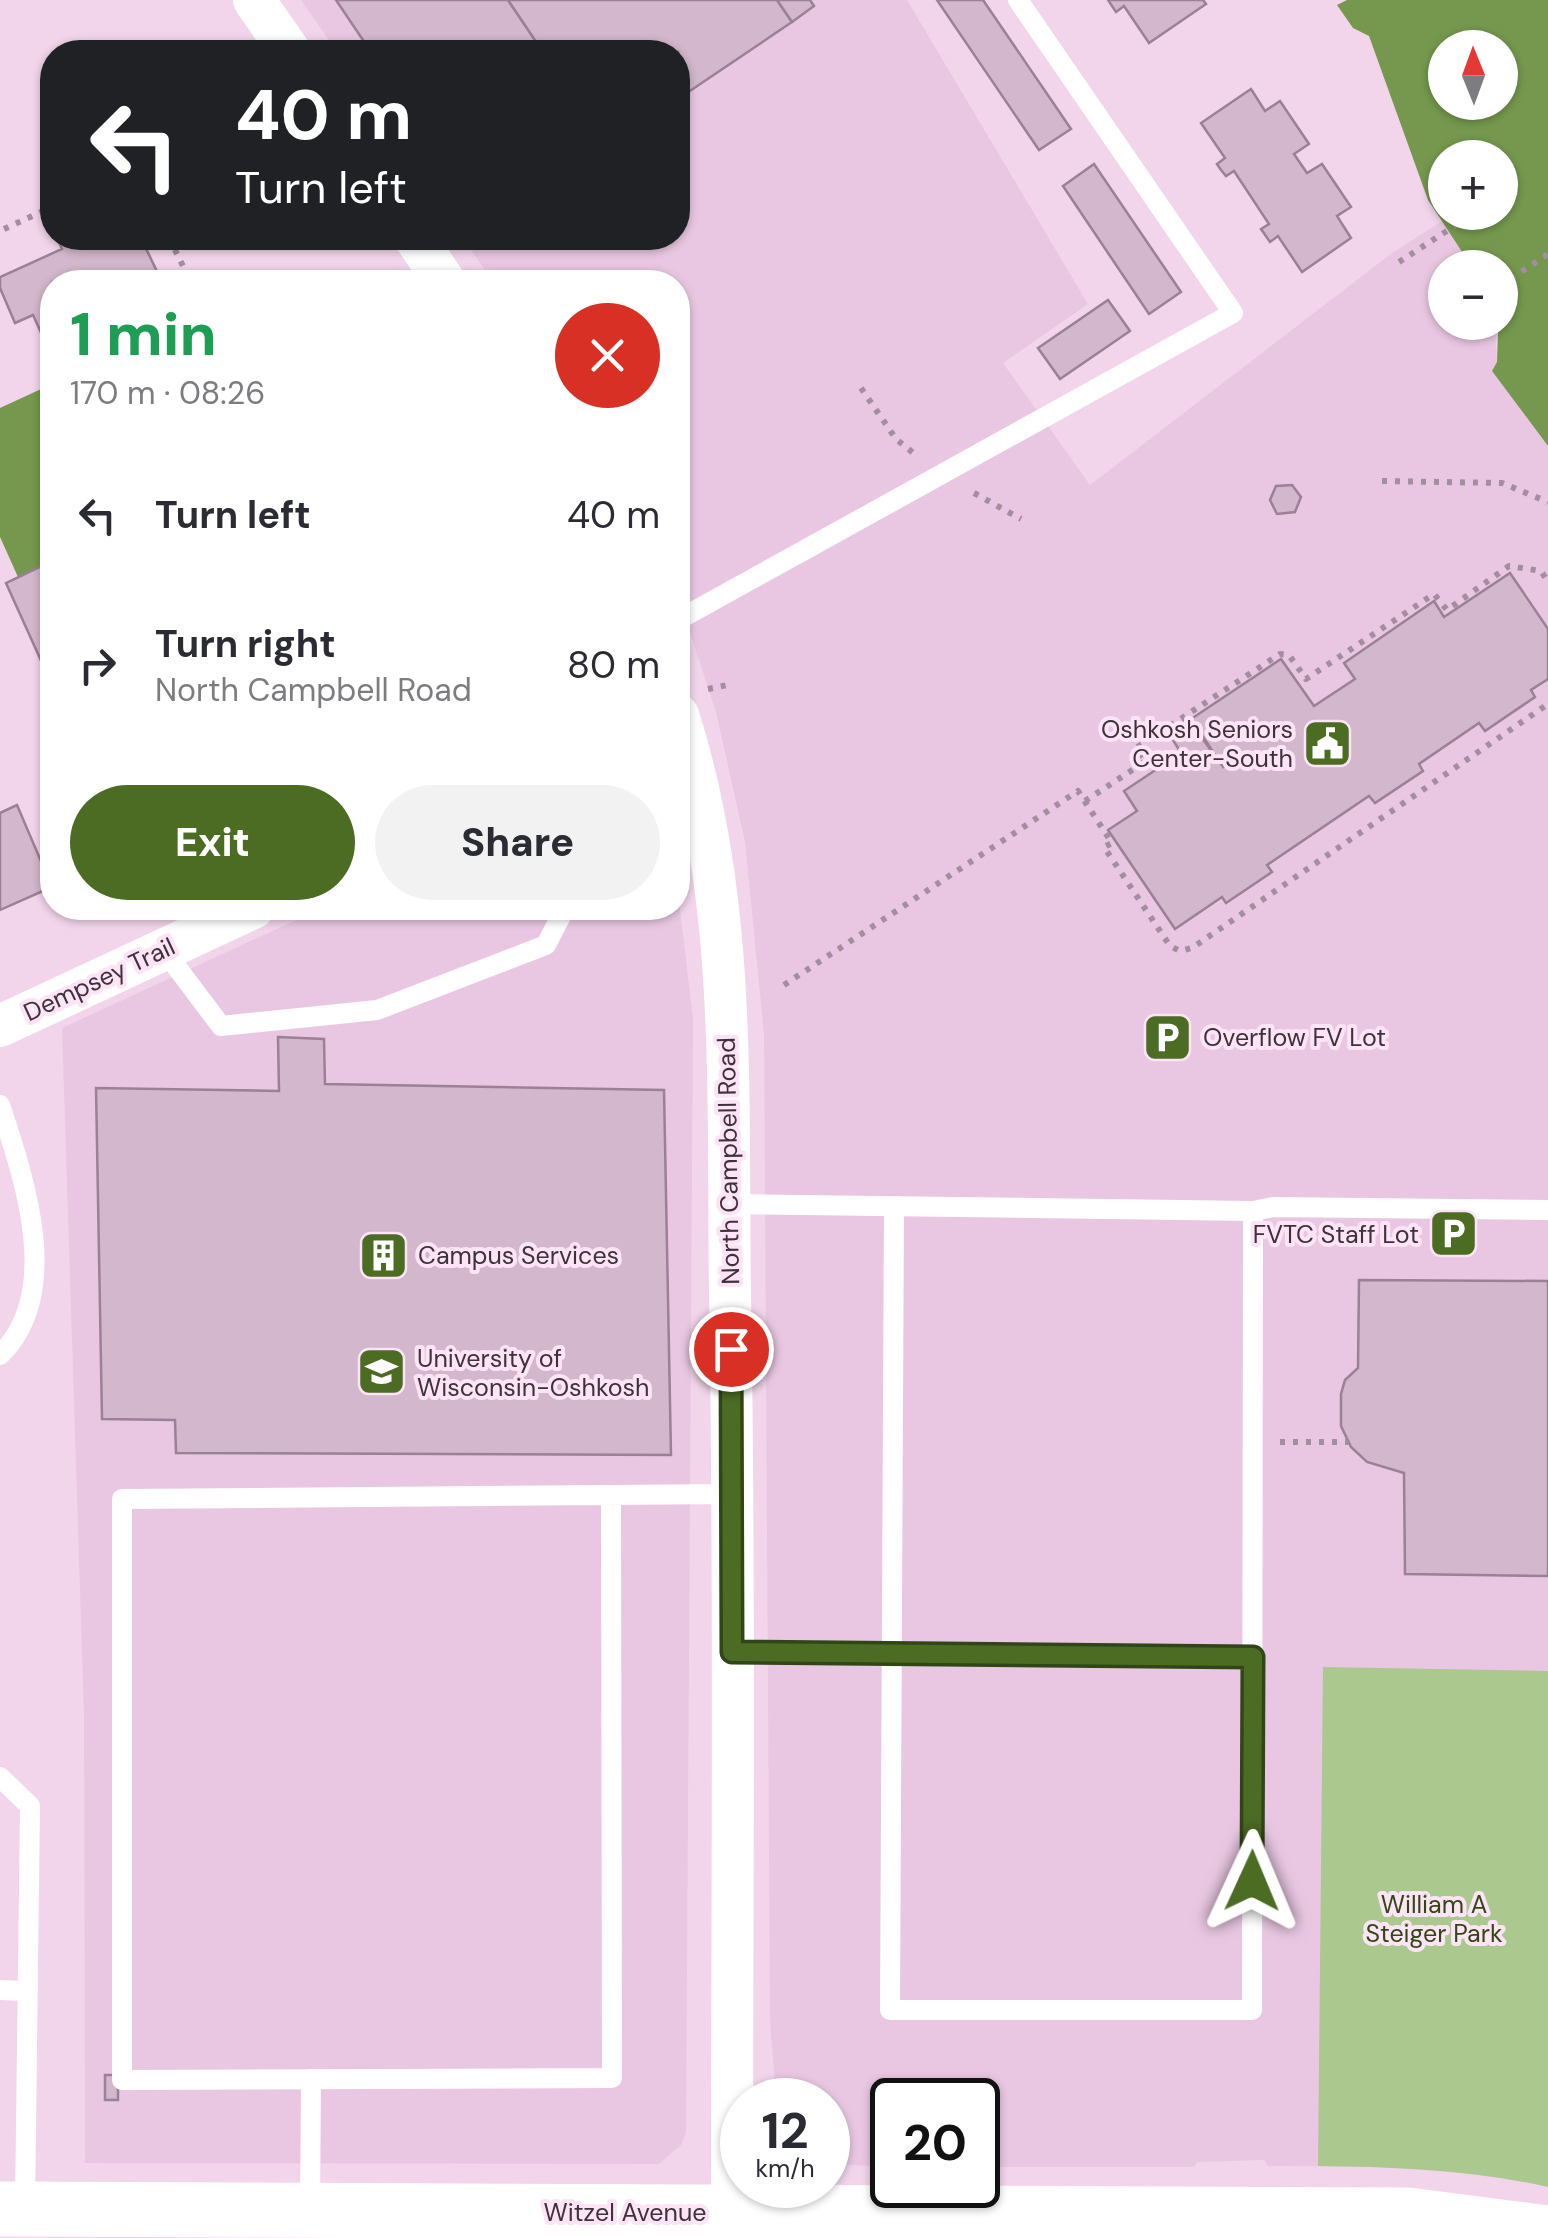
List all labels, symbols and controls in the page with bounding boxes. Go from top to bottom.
north arrow [1428,30,1518,120]
map controls [1428,30,1518,340]
text: 40 m [235,70,412,161]
icon: left [70,80,200,210]
button: + [1428,140,1518,230]
text: Turn left [235,158,407,217]
button: − [1428,250,1518,340]
text: 1 min [70,295,217,374]
button: close [555,303,660,408]
text: 170 m · 08:26 [70,372,265,414]
icon: left [70,488,125,543]
text: Turn left [155,490,311,540]
text: 40 m [567,490,660,540]
text: Turn right [155,619,336,669]
icon: right [70,638,125,693]
text: 80 m [567,640,660,690]
text: North Campbell Road [155,669,472,711]
place label: Oshkosh Seniors Center-South [1101,713,1293,775]
public building icon: Oshkosh Seniors Center-South [1302,717,1354,769]
button: Exit [70,785,355,900]
button: Share [375,785,660,900]
street label: Dempsey Trail [18,930,180,1029]
parking icon: Overflow FV Lot [1142,1011,1194,1063]
place label: Overflow FV Lot [1203,1021,1386,1054]
street label: North Campbell Road [710,1037,747,1285]
parking icon: FVTC Staff Lot [1428,1208,1480,1260]
place label: FVTC Staff Lot [1253,1218,1419,1251]
building icon: Campus Services [357,1229,409,1281]
place label: Campus Services [418,1239,619,1272]
pin [689,1307,774,1392]
icon: arrive [704,1322,759,1377]
place label: University of Wisconsin-Oshkosh [417,1342,649,1404]
school or university icon: University of Wisconsin-Oshkosh [356,1346,408,1398]
position arrow [1200,1829,1304,1933]
park label: William A Steiger Park [1365,1888,1503,1950]
speed limit sign: 20 [870,2078,1000,2208]
text: 12 [761,2098,809,2164]
text: km/h [755,2152,815,2185]
street label: Witzel Avenue [544,2196,706,2229]

